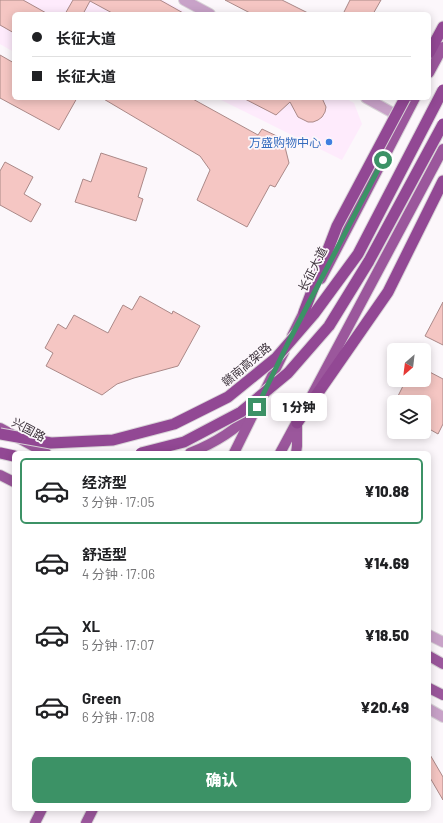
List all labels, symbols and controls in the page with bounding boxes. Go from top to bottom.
text: 长征大道 [56,29,116,47]
text: 长征大道 [56,67,116,85]
place label: 万盛购物中心 [249,135,321,149]
marker: 万盛购物中心 [324,137,334,147]
route start [374,151,392,169]
street label: 长征大道 [295,244,329,294]
street label: 赣南高架路 [219,339,273,389]
north arrow [387,343,431,387]
map controls [387,343,431,439]
callout: 1 分钟 [271,393,327,421]
button: layers [387,395,431,439]
route end [248,398,266,416]
text: 1 分钟 [282,399,316,415]
street label: 兴国路 [10,414,48,444]
icon: car [34,473,70,509]
text: 经济型 [82,473,127,491]
text: ¥10.88 [364,482,409,500]
text: 3 分钟 · 17:05 [82,494,154,510]
icon: car [34,545,70,581]
text: 舒适型 [82,545,127,563]
text: ¥14.69 [364,554,409,572]
text: 4 分钟 · 17:06 [82,566,155,582]
icon: car [34,617,70,653]
text: XL [82,617,100,635]
text: ¥18.50 [364,626,409,644]
text: 5 分钟 · 17:07 [82,637,154,653]
icon: car [34,689,70,725]
text: Green [82,689,121,707]
text: ¥20.49 [360,698,409,716]
text: 6 分钟 · 17:08 [82,709,154,725]
button: 确认 [32,757,411,803]

